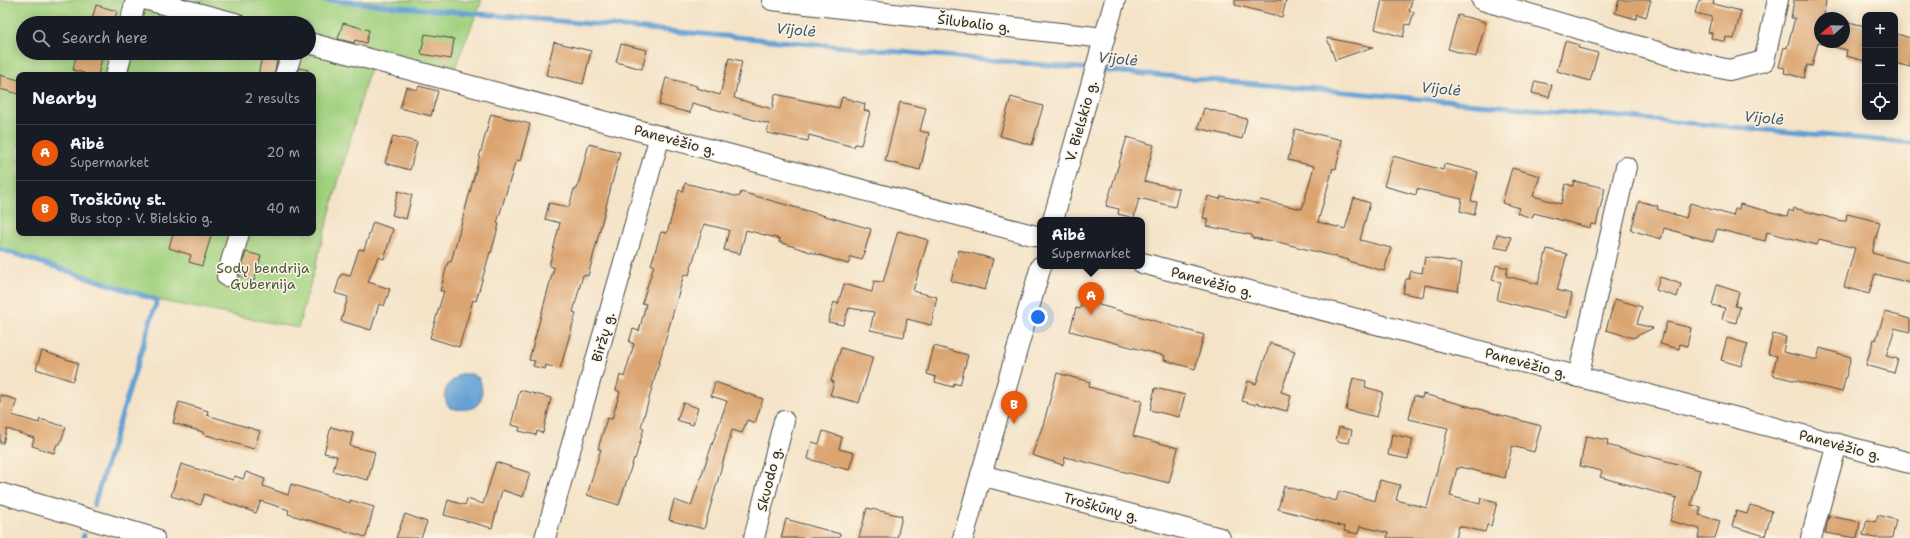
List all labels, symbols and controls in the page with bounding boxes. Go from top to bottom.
street label: Šilubalio g. [936,10,1012,36]
north arrow [1814,12,1850,48]
map controls [1862,12,1898,120]
button: + [1862,12,1898,48]
search box [16,16,316,60]
water label: Vijolė [775,18,817,42]
icon: search [30,27,52,49]
text: Search here [62,28,148,48]
water label: Vijolė [1097,47,1139,71]
button: − [1862,48,1898,84]
water label: Vijolė [1420,77,1462,101]
street label: V. Bielskio g. [1061,78,1101,164]
button: locate [1862,84,1898,120]
text: Nearby [32,87,97,109]
text: 2 results [244,90,300,107]
water label: Vijolė [1743,106,1785,130]
street label: Panevėžio g. [632,120,718,160]
text: Aibė [70,134,104,154]
text: A [40,144,50,161]
text: 20 m [267,144,300,161]
text: Supermarket [70,154,149,171]
text: Troškūnų st. [70,190,166,210]
text: B [41,200,49,217]
text: 40 m [266,200,300,217]
text: Bus stop · V. Bielskio g. [70,210,213,227]
popup [1037,217,1145,269]
text: Aibė [1051,225,1086,245]
text: Supermarket [1051,245,1131,262]
park label: Sodų bendrija Gubernija [216,259,310,293]
street label: Panevėžio g. [1169,262,1255,302]
pin: A [1078,282,1104,315]
your location [1028,307,1048,327]
street label: Biržų g. [587,310,619,364]
street label: Panevėžio g. [1483,343,1569,383]
pin: B [1001,391,1027,424]
street label: Panevėžio g. [1797,425,1883,465]
street label: Skuodo g. [752,445,786,513]
street label: Troškūnų g. [1061,488,1141,526]

